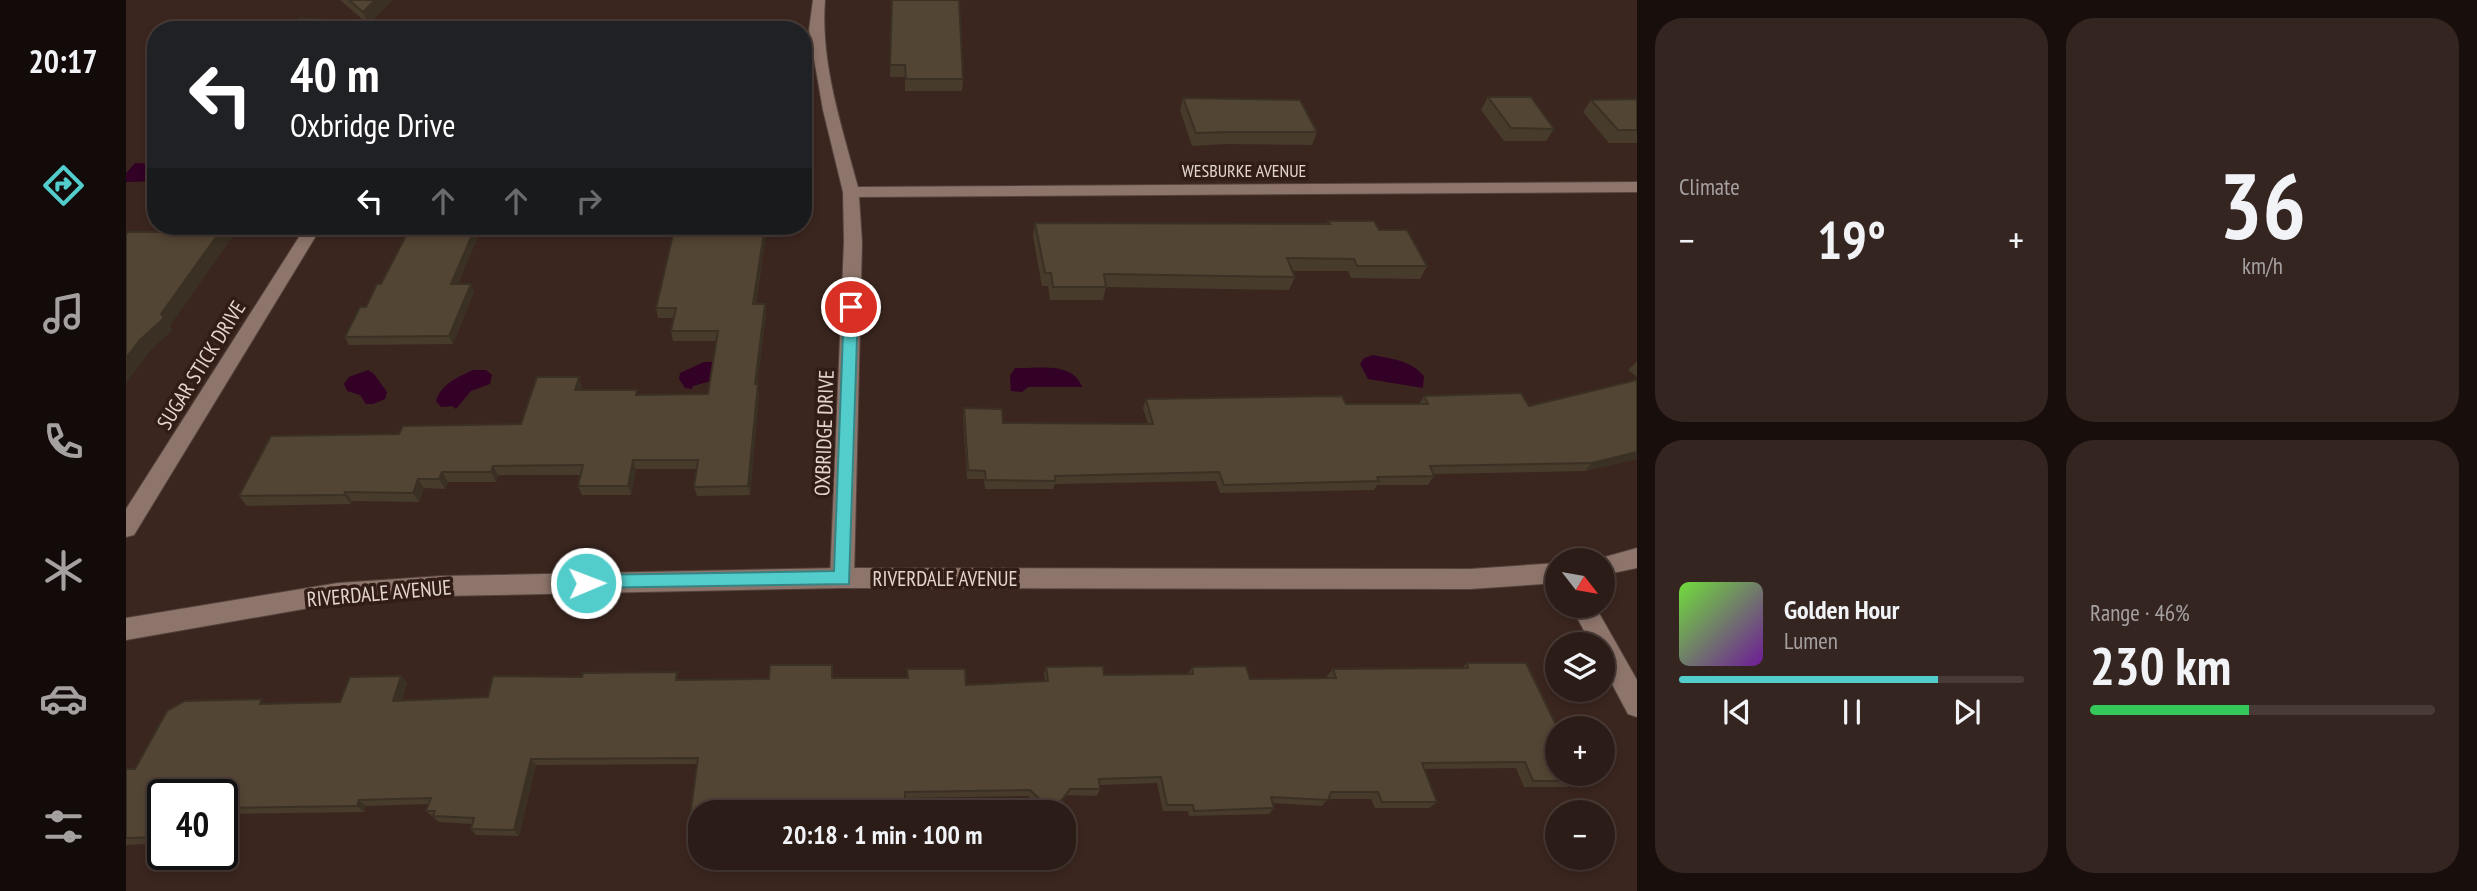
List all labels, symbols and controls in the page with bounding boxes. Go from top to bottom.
text: 20:17 [28,40,98,82]
text: 40 m [290,42,379,106]
icon: left [175,49,266,140]
text: Oxbridge Drive [290,104,455,146]
text: 36 [2219,146,2306,264]
street label: WESBURKE AVENUE [1182,159,1306,182]
icon: directions [39,161,88,210]
text: Climate [1679,172,1740,201]
icon: left [351,182,389,220]
icon: ahead [424,182,462,220]
icon: ahead [497,182,535,220]
icon: right [570,182,608,220]
text: 19° [1817,206,1886,273]
text: − [1679,215,1695,264]
text: + [2008,215,2024,264]
text: km/h [2242,251,2283,280]
pin [821,277,881,337]
icon: arrive [832,288,870,326]
icon: music [39,289,88,338]
street label: SUGAR STICK DRIVE [151,296,251,434]
street label: OXBRIDGE DRIVE [808,370,840,496]
icon: phone [39,417,88,466]
icon: climate [39,546,88,595]
position arrow [549,546,623,620]
north arrow [1545,548,1615,618]
map controls [1545,548,1615,870]
street label: RIVERDALE AVENUE [872,565,1018,592]
street label: RIVERDALE AVENUE [306,573,452,613]
text: Golden Hour [1784,593,1899,626]
text: Range · 46% [2090,598,2190,627]
text: Lumen [1784,626,1838,655]
button: layers [1545,632,1615,702]
text: 230 km [2090,632,2231,699]
icon: car [39,674,88,723]
icon: previous [1718,693,1756,731]
icon: pause [1833,693,1871,731]
icon: next [1948,693,1986,731]
button: + [1545,716,1615,786]
speed limit sign: 40 [147,779,238,870]
button: − [1545,800,1615,870]
icon: filters [39,802,88,851]
text: 20:18 · 1 min · 100 m [782,818,982,851]

